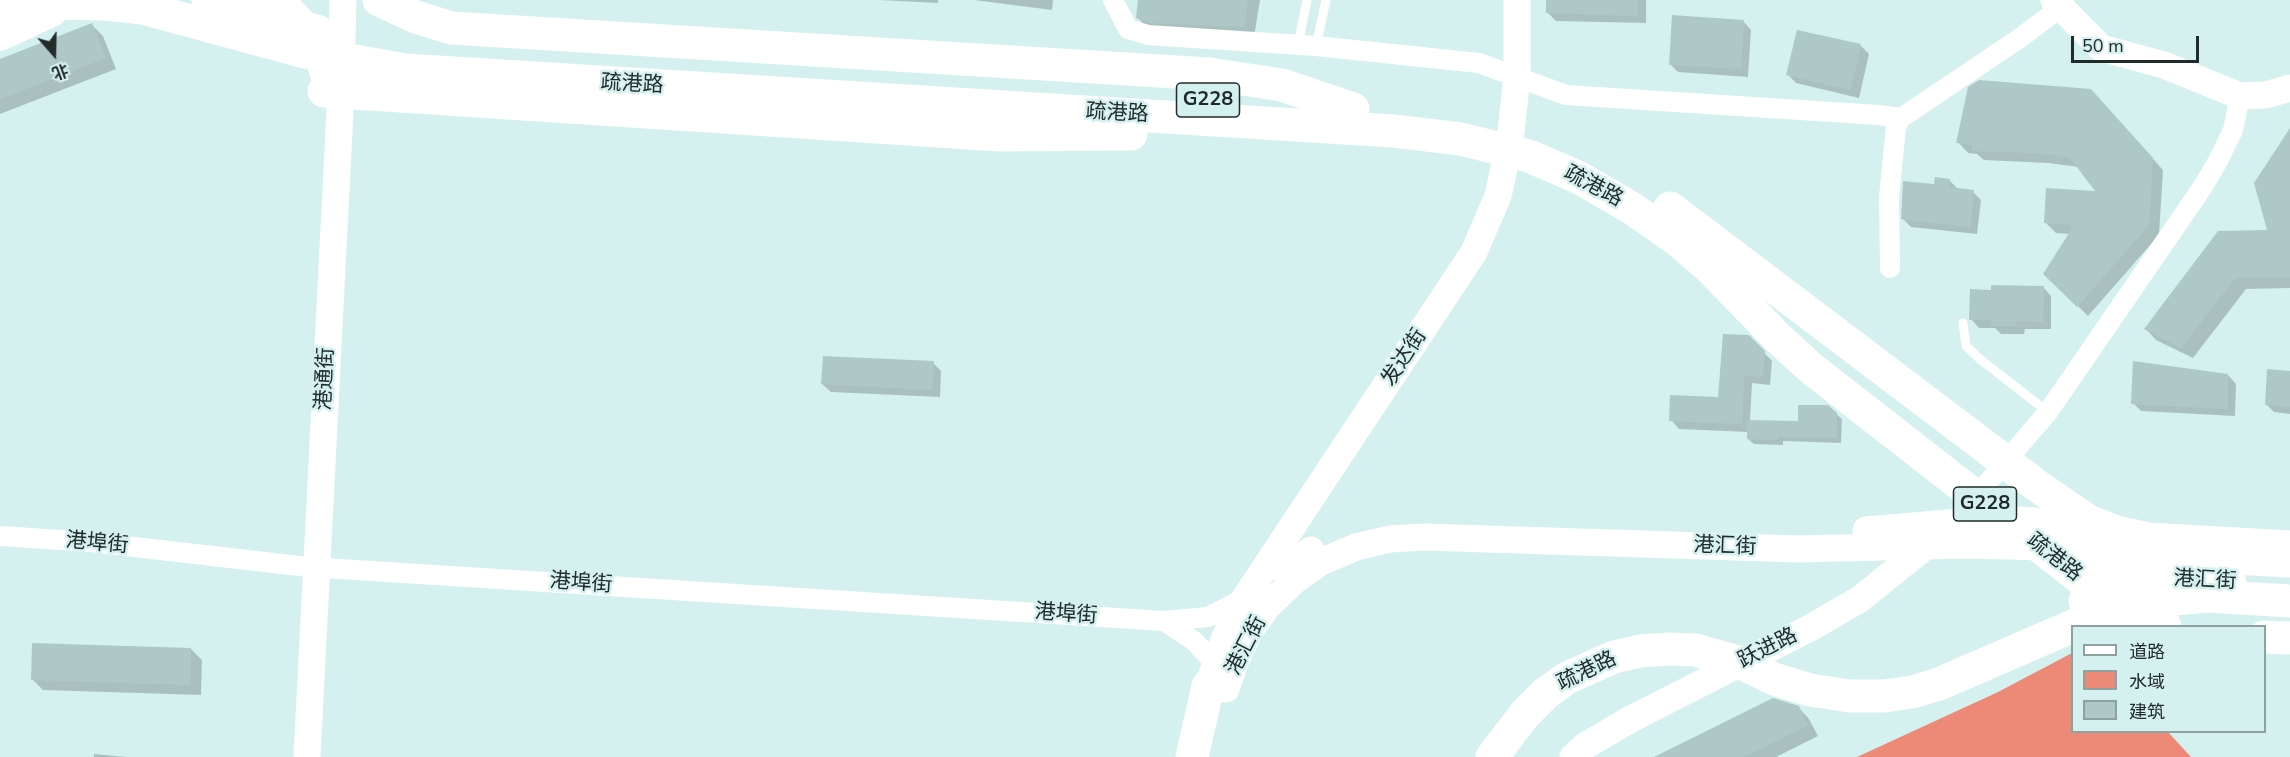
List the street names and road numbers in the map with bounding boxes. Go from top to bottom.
street label: 疏港路 [600,71,664,99]
road number: G228 [1176,83,1240,117]
street label: 疏港路 [1085,100,1149,128]
street label: 疏港路 [1559,161,1627,213]
street label: 发达街 [1377,325,1433,391]
street label: 港通街 [312,347,340,411]
road number: G228 [1954,487,2016,521]
street label: 港埠街 [65,529,129,559]
street label: 疏港路 [2021,529,2087,587]
street label: 港汇街 [1693,533,1757,561]
street label: 港汇街 [2173,567,2237,595]
street label: 港埠街 [549,569,613,599]
street label: 港埠街 [1034,600,1098,630]
street label: 港汇街 [1221,612,1273,680]
street label: 跃进路 [1734,623,1802,675]
street label: 疏港路 [1553,647,1621,697]

